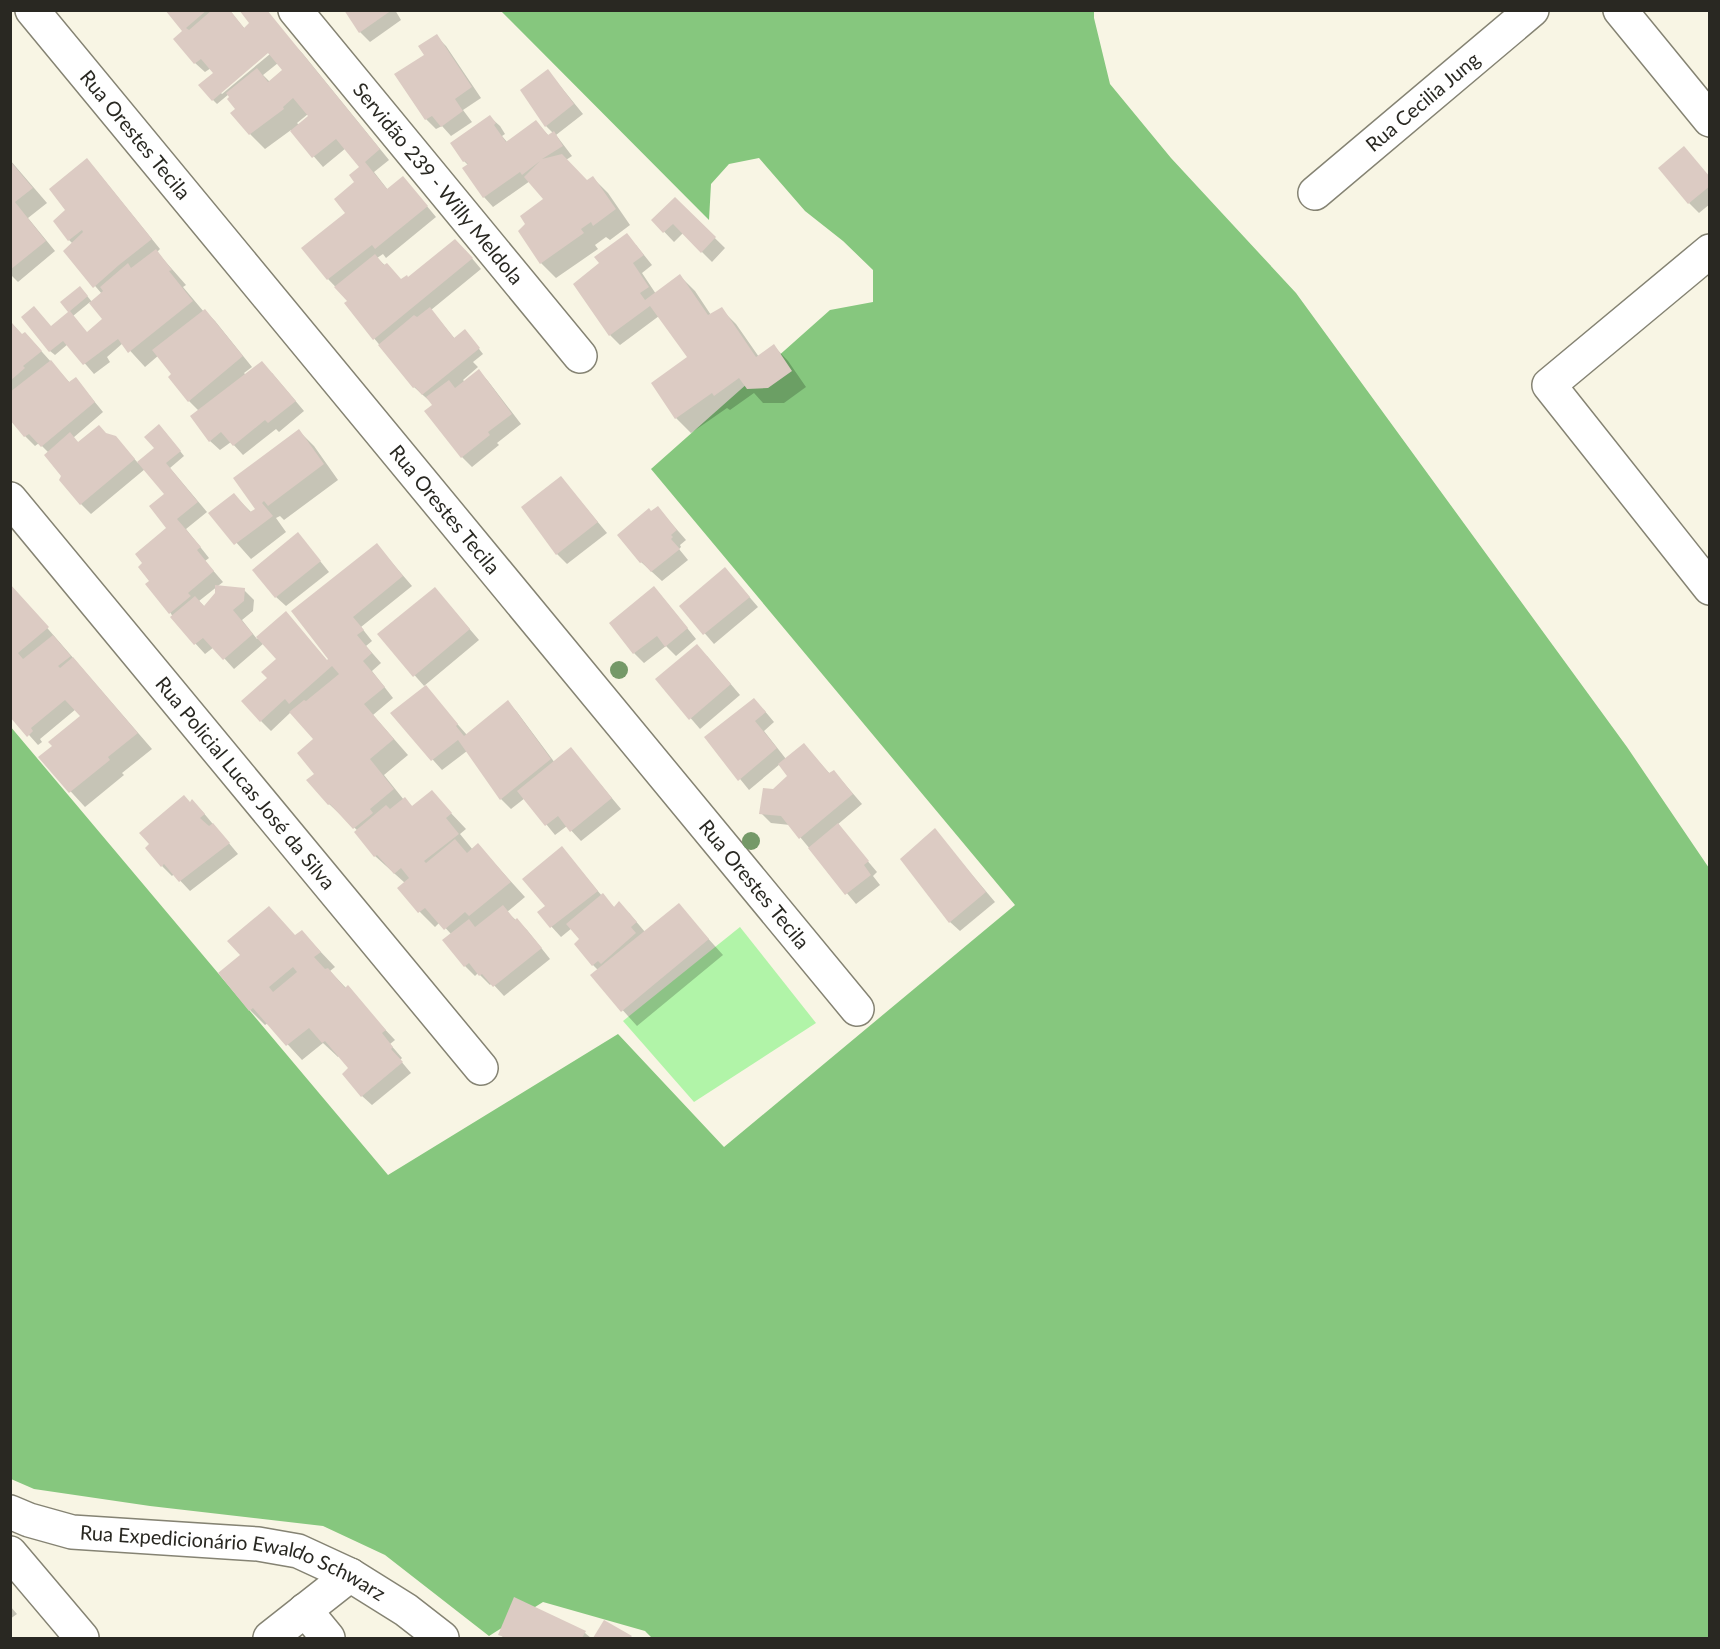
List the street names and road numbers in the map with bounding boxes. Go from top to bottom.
street label: Rua Cecilia Jung [1360,47,1484,156]
street label: Rua Orestes Tecila [76,65,196,204]
street label: Servidão 239 - Willy Meldola [349,77,529,289]
street label: Rua Orestes Tecila [385,440,506,578]
street label: Rua Policial Lucas José da Silva [151,671,341,894]
street label: Rua Orestes Tecila [695,814,815,953]
street label: Rua Expedicionário Ewaldo Schwarz [79,1520,390,1605]

